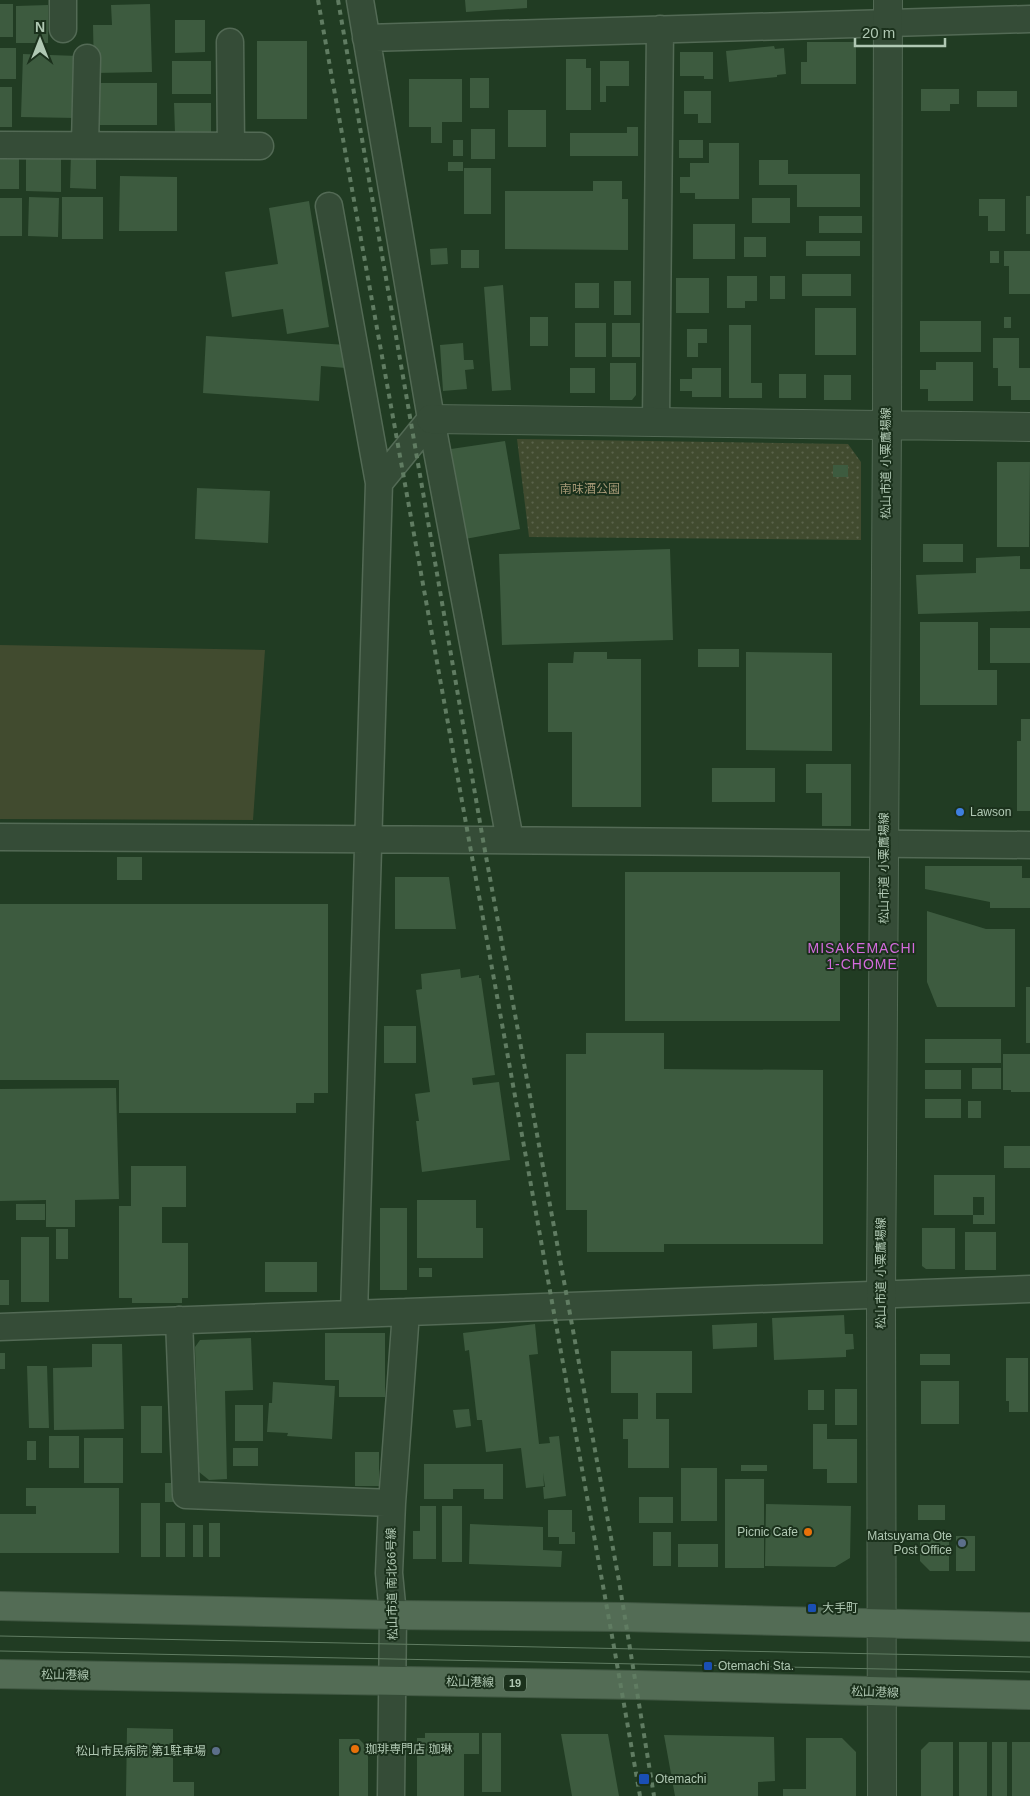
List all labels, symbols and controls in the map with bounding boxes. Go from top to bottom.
north arrow [15,15,65,65]
scale bar [855,15,945,47]
text: N [35,19,45,35]
text: 20 m [862,24,895,41]
street label: 松山市道 小栗鷹場線 [879,407,893,519]
park label: 南味酒公園 [560,482,620,496]
place label: Lawson [970,805,1011,819]
marker: Lawson [954,806,966,818]
street label: 松山市道 小栗鷹場線 [877,812,891,924]
district label: MISAKEMACHI 1-CHOME [807,940,917,972]
street label: 松山市道 小栗鷹場線 [874,1217,888,1329]
place label: Picnic Cafe [737,1525,798,1539]
marker: Picnic Cafe [802,1526,814,1538]
street label: 松山市道 南北66号線 [384,1528,400,1640]
place label: Matsuyama Ote Post Office [867,1529,952,1557]
marker: Matsuyama Ote Post Office [956,1537,968,1549]
place label: 大手町 [822,1601,858,1615]
marker: 大手町 [806,1602,818,1614]
place label: Otemachi Sta. [718,1659,794,1673]
marker: Otemachi Sta. [702,1660,714,1672]
street label: 松山港線 [41,1668,89,1682]
street label: 松山港線 [446,1675,494,1689]
road number: 19 [504,1675,526,1692]
street label: 松山港線 [851,1684,899,1700]
place label: 珈琲専門店 珈琳 [365,1742,452,1756]
marker: 珈琲専門店 珈琳 [349,1743,361,1755]
place label: 松山市民病院 第1駐車場 [76,1744,206,1758]
marker: 松山市民病院 第1駐車場 [210,1745,222,1757]
marker: Otemachi [637,1772,651,1786]
place label: Otemachi [655,1772,706,1786]

